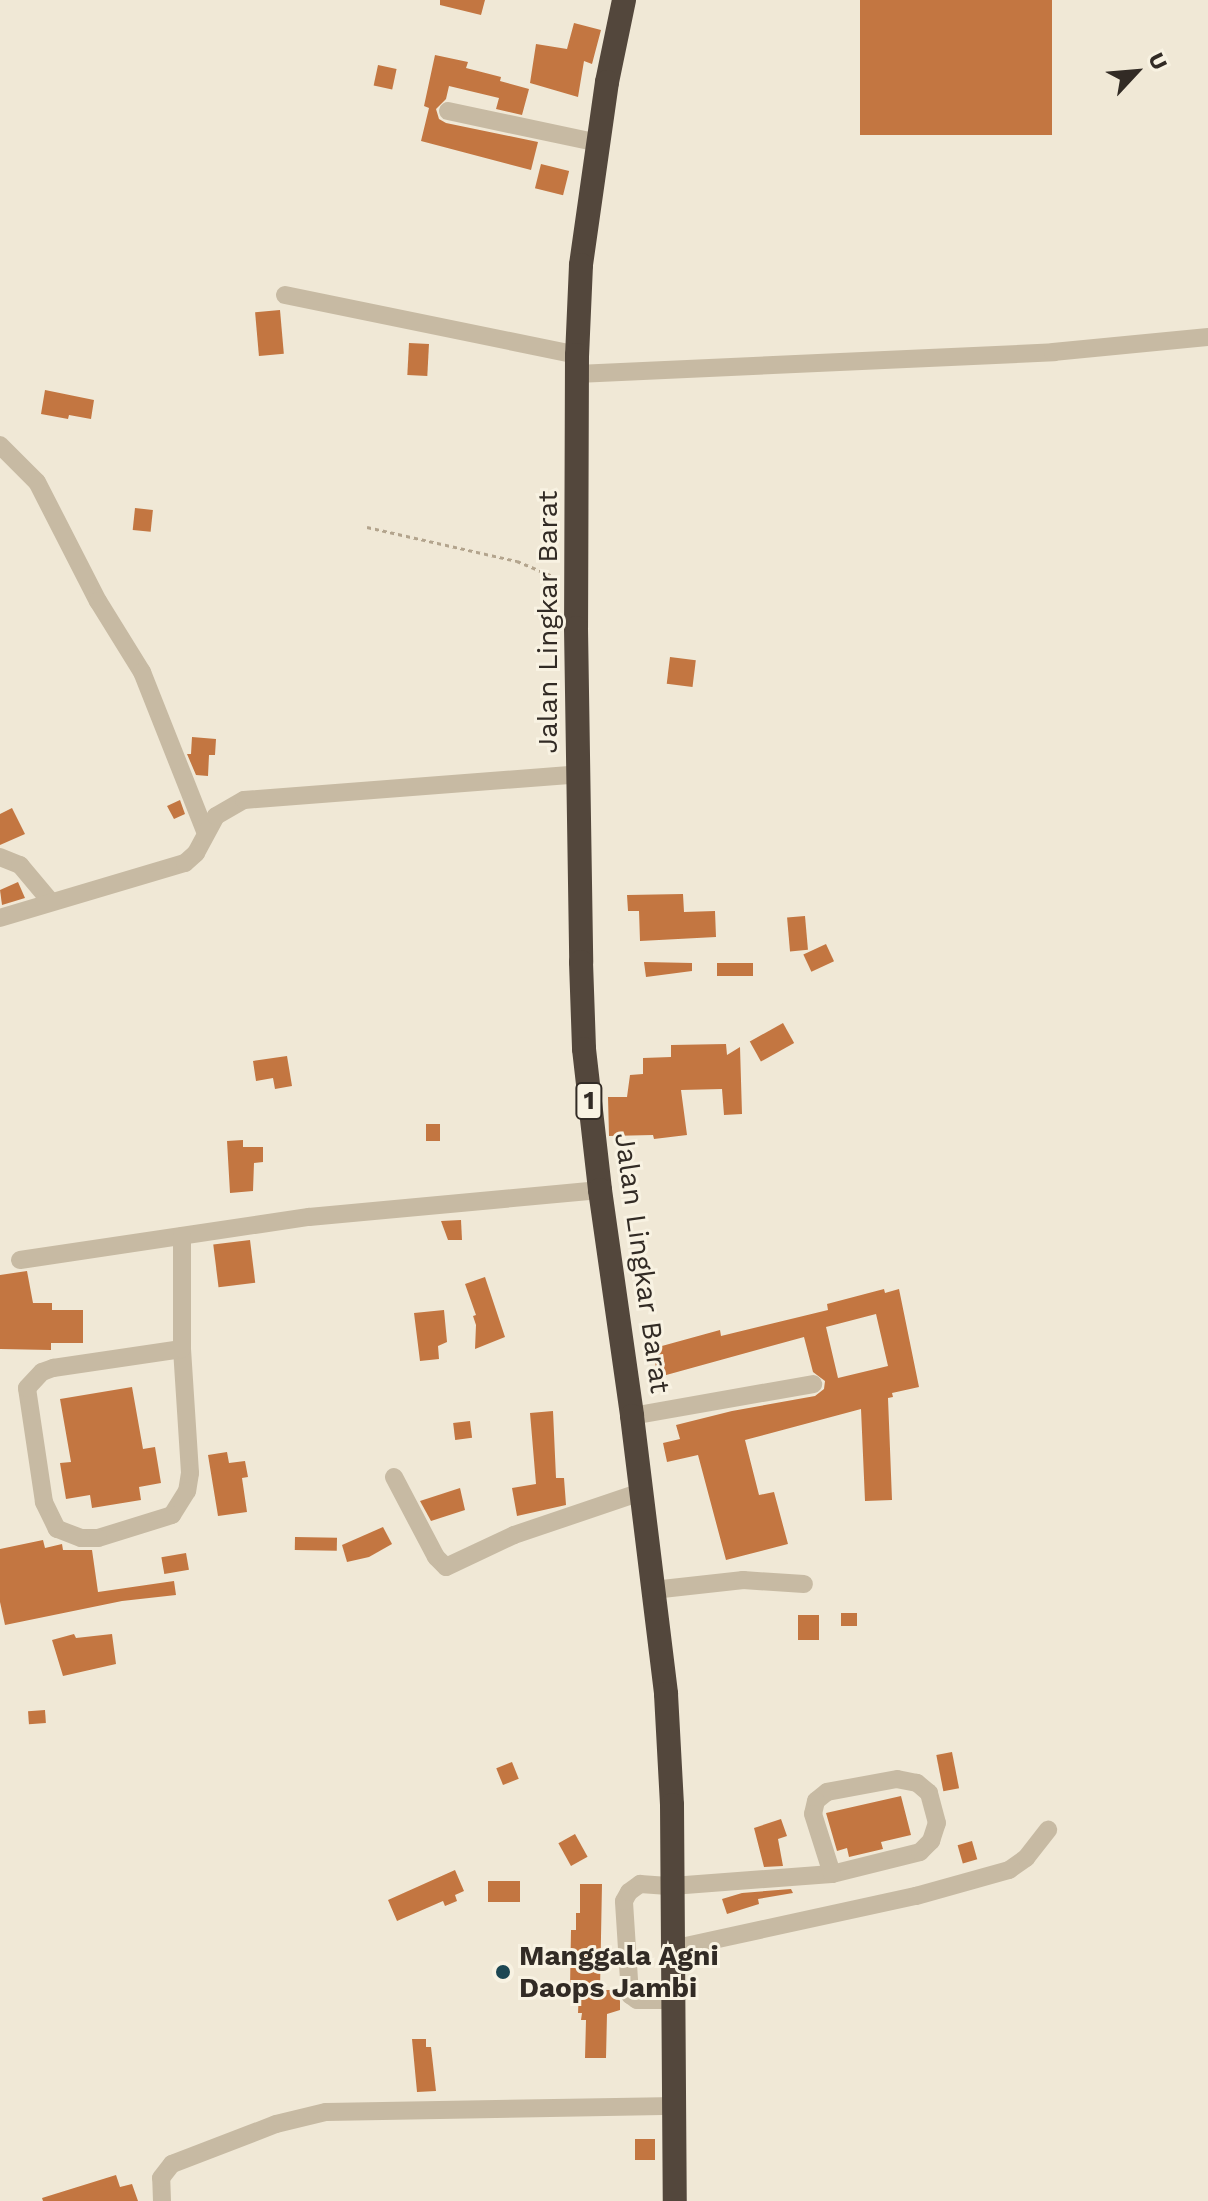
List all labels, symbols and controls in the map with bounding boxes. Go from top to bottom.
north arrow [1096,32,1176,112]
text: U [1143,49,1173,74]
street label: Jalan Lingkar Barat [531,490,565,754]
road number: 1 [575,1079,603,1123]
street label: Jalan Lingkar Barat [607,1130,677,1396]
place label: Manggala Agni Daops Jambi [519,1939,719,2005]
marker: Manggala Agni Daops Jambi [494,1963,512,1981]

